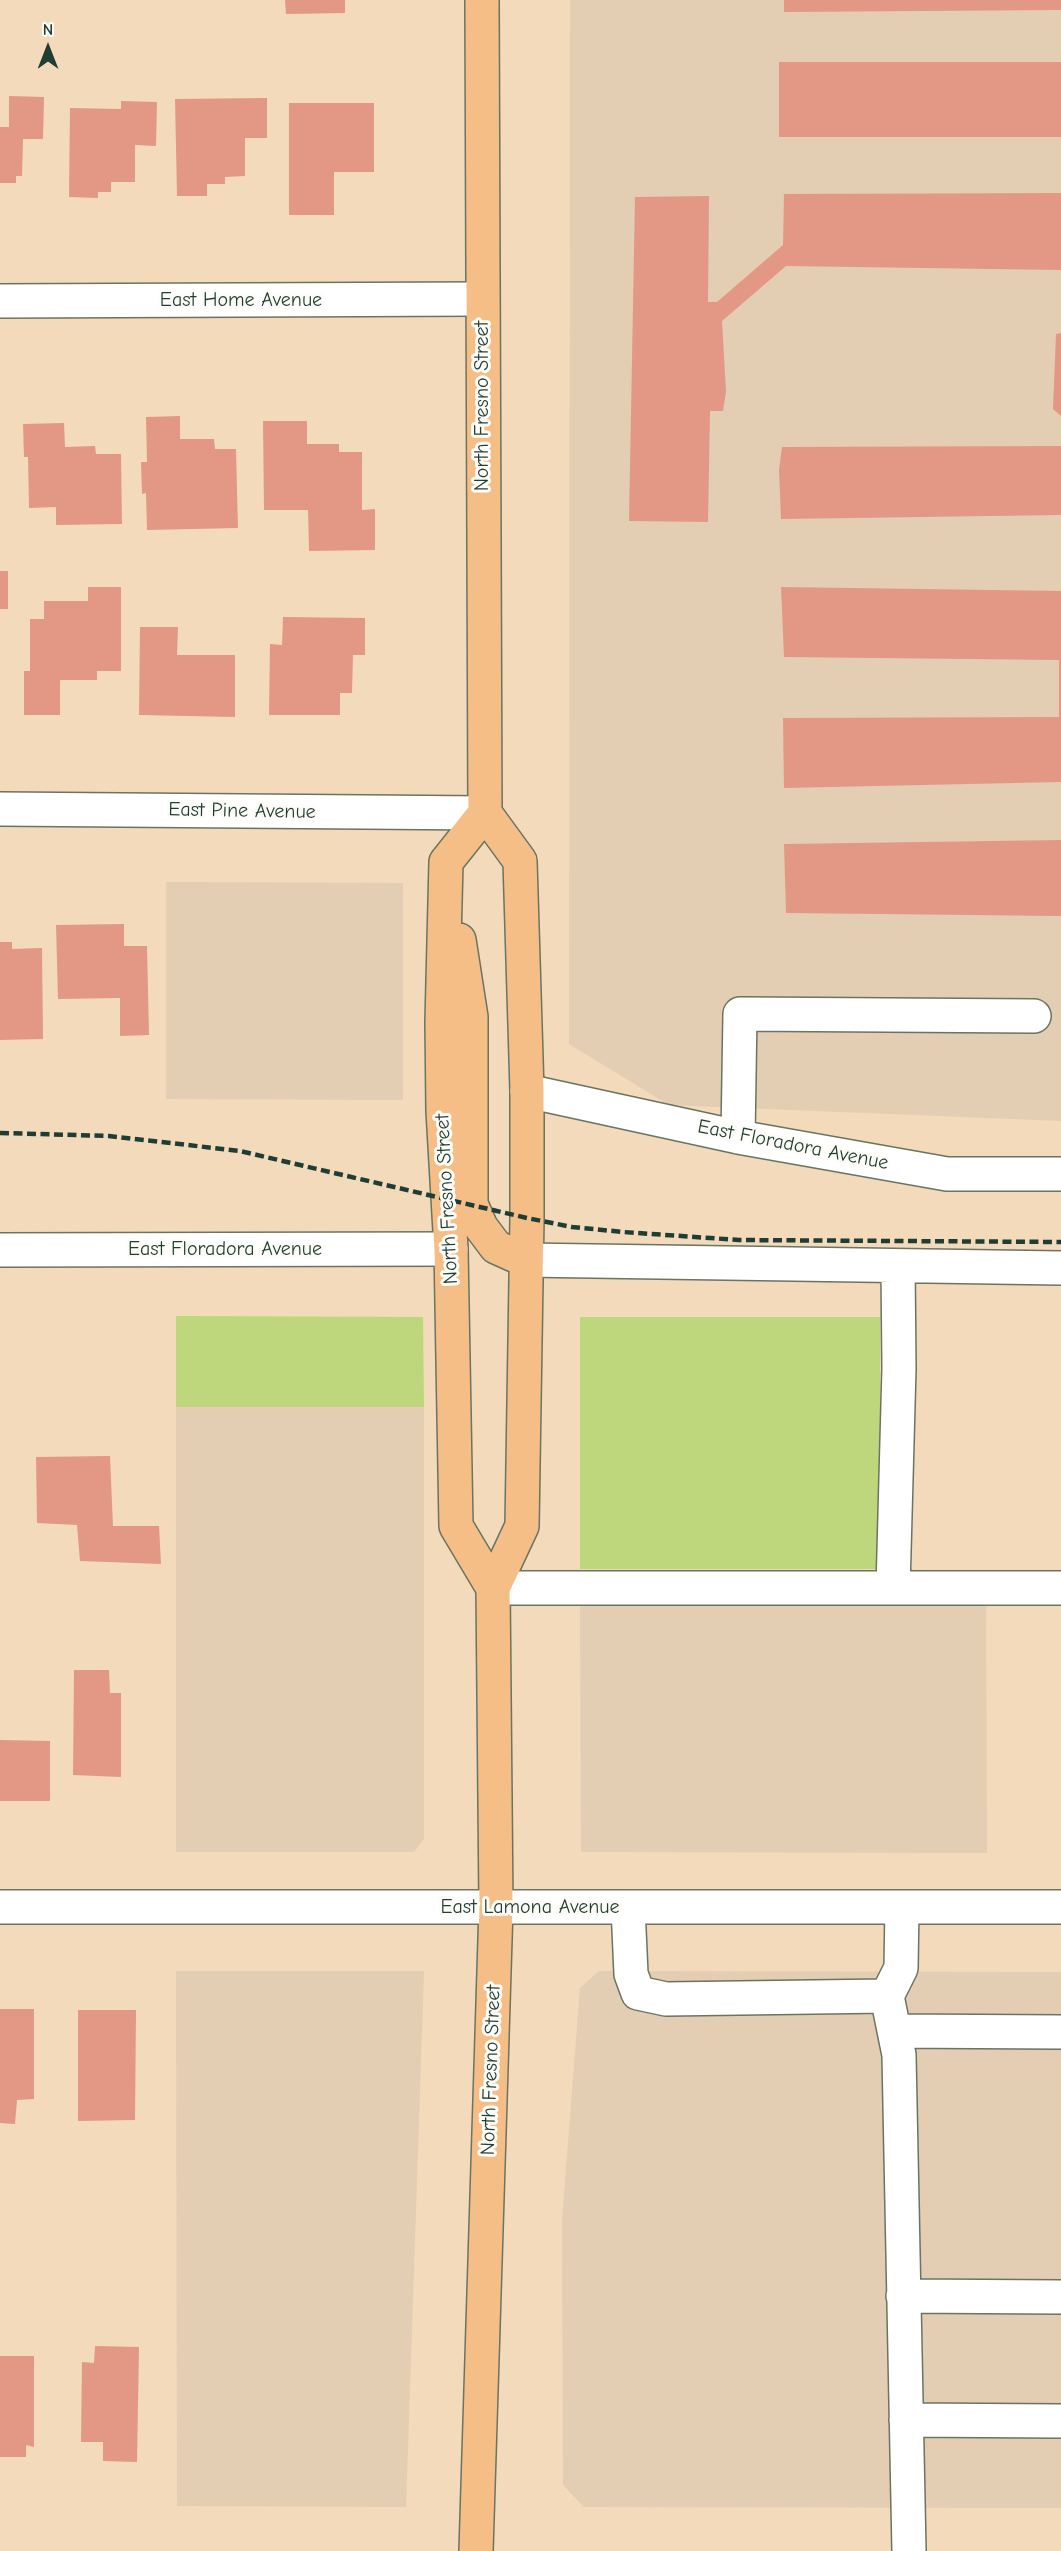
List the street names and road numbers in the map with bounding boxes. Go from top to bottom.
street label: East Home Avenue [160,288,322,312]
street label: North Fresno Street [470,321,494,491]
street label: East Pine Avenue [168,798,316,824]
street label: North Fresno Street [431,1113,463,1285]
street label: East Floradora Avenue [695,1115,891,1175]
street label: East Floradora Avenue [128,1237,322,1261]
street label: East Lamona Avenue [440,1895,620,1919]
street label: North Fresno Street [476,1984,506,2156]

